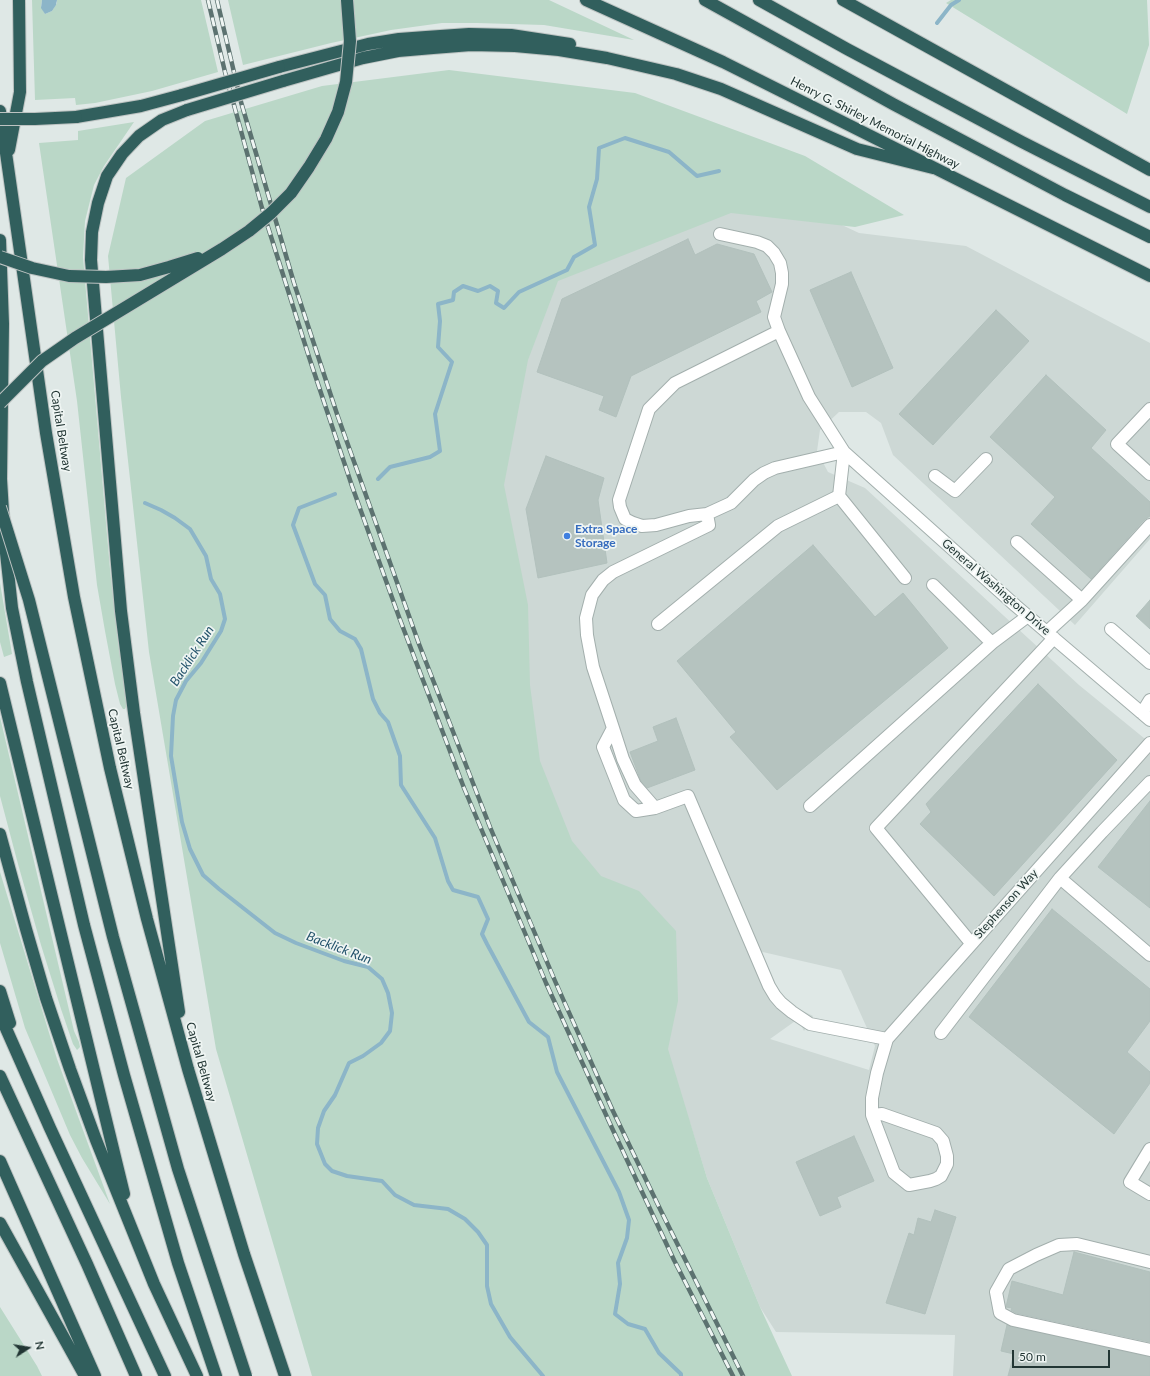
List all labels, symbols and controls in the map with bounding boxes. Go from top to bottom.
street label: Henry G. Shirley Memorial Highway [788,74,962,172]
street label: Capital Beltway [47,389,75,473]
place label: Extra Space Storage [575,522,637,550]
marker: Extra Space Storage [562,531,572,541]
street label: General Washington Drive [939,536,1053,638]
water label: Backlick Run [167,623,217,689]
street label: Capital Beltway [105,707,137,791]
street label: Stephenson Way [971,866,1041,942]
water label: Backlick Run [304,928,374,968]
street label: Capital Beltway [183,1020,219,1104]
north arrow [8,1328,48,1368]
text: N [33,1340,47,1351]
scale bar [1014,1342,1112,1368]
text: 50 m [1019,1349,1046,1364]

